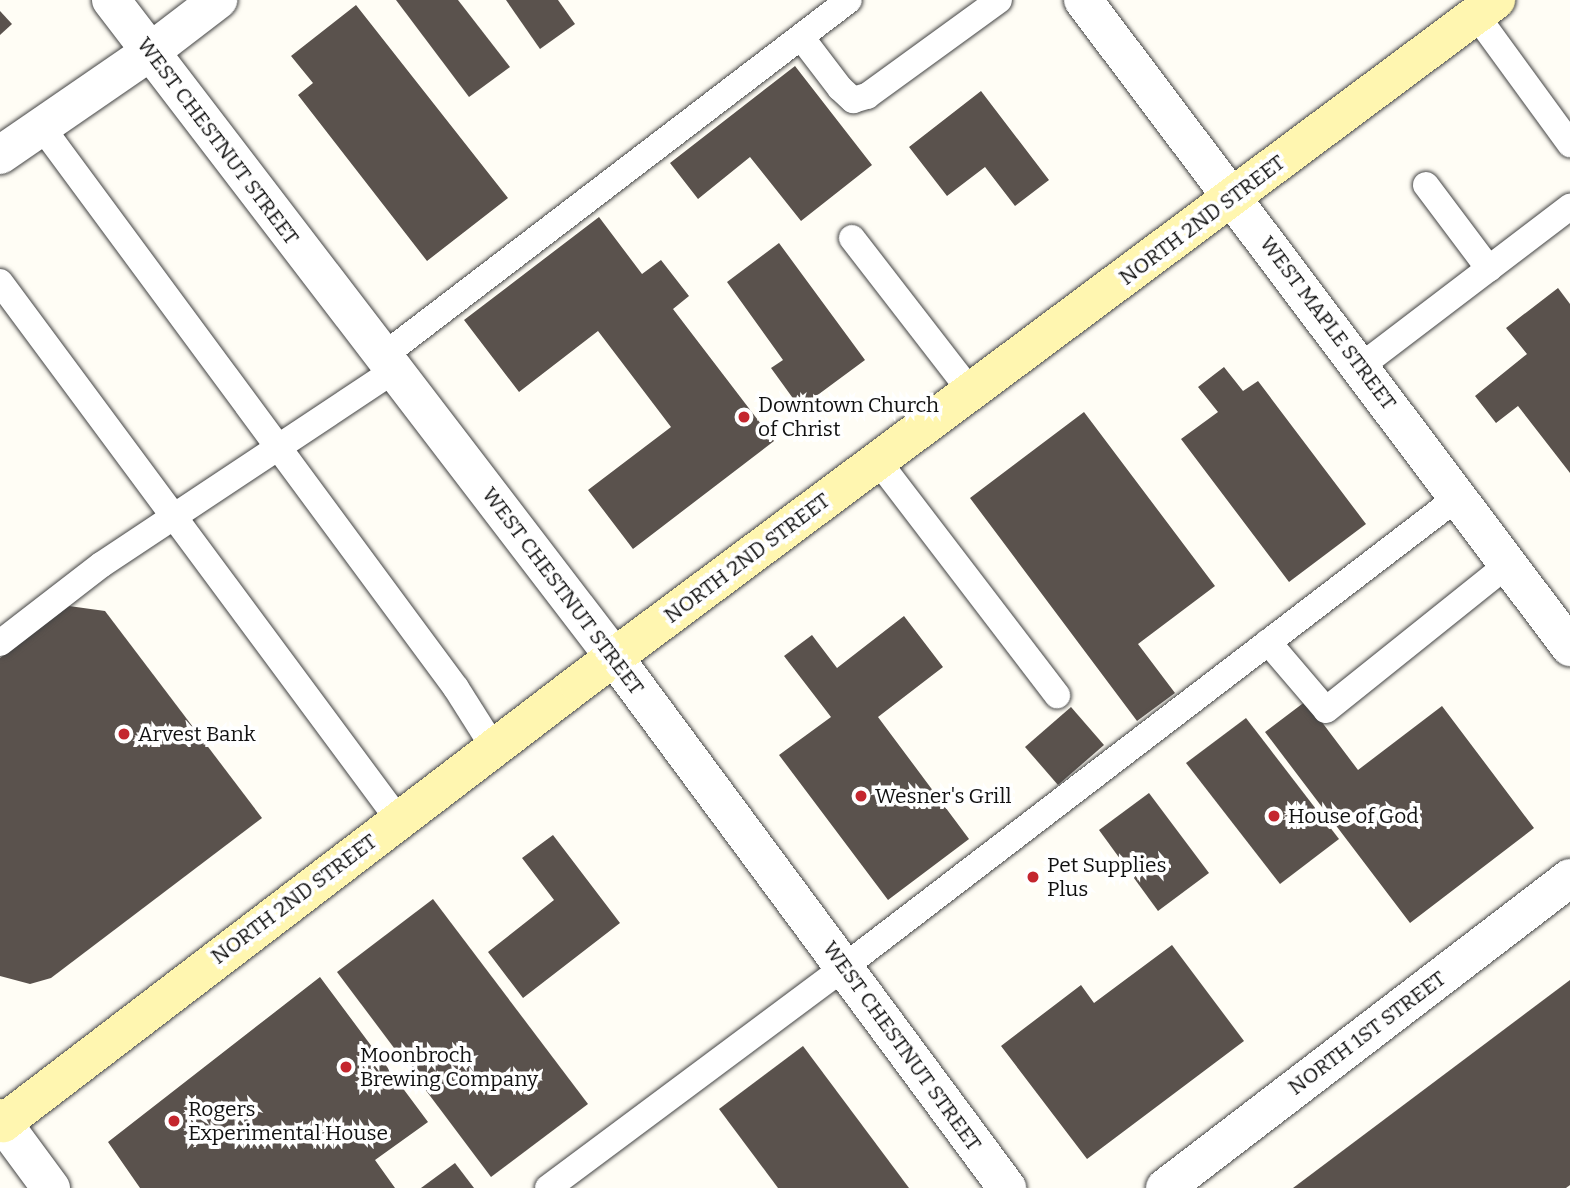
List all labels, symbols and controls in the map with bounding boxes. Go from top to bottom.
street label: WEST CHESTNUT STREET [132,32,304,250]
street label: NORTH 2ND STREET [1114,150,1290,290]
street label: WEST MAPLE STREET [1255,231,1401,415]
place label: Downtown Church of Christ [758,392,939,442]
marker: Downtown Church of Christ [736,409,752,425]
street label: WEST CHESTNUT STREET [477,482,649,700]
street label: NORTH 2ND STREET [659,488,835,628]
place label: Arvest Bank [138,721,256,747]
marker: Arvest Bank [116,726,132,742]
place label: Wesner's Grill [875,783,1011,809]
marker: Wesner's Grill [853,788,869,804]
place label: House of God [1288,803,1419,829]
marker: House of God [1266,808,1282,824]
street label: NORTH 2ND STREET [206,829,382,969]
place label: Pet Supplies Plus [1047,852,1167,902]
marker: Pet Supplies Plus [1025,869,1041,885]
street label: WEST CHESTNUT STREET [817,936,987,1156]
street label: NORTH 1ST STREET [1283,966,1451,1100]
place label: Moonbroch Brewing Company [360,1042,538,1092]
marker: Moonbroch Brewing Company [338,1059,354,1075]
place label: Rogers Experimental House [188,1096,388,1146]
marker: Rogers Experimental House [166,1113,182,1129]

